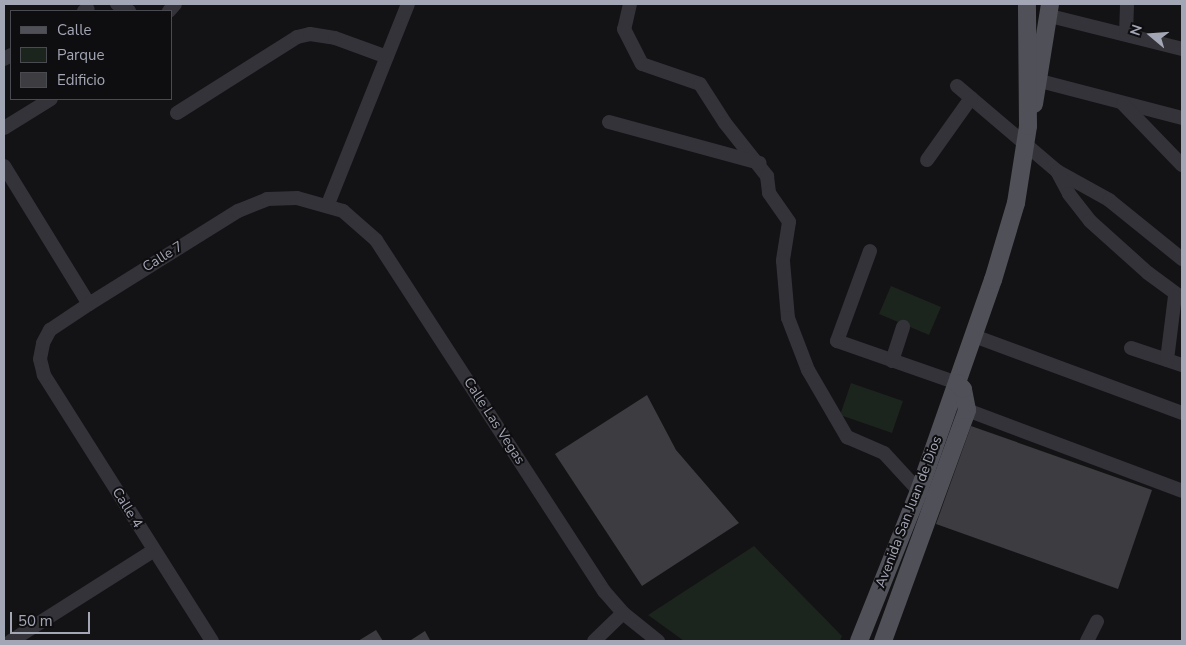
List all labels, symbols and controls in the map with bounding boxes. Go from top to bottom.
legend [10,10,172,100]
north arrow [1126,10,1176,60]
text: Calle [57,20,92,40]
text: N [1126,22,1147,38]
text: Parque [57,45,105,65]
text: Edificio [57,70,105,90]
street label: Calle 7 [140,238,186,276]
street label: Calle Las Vegas [460,375,528,467]
street label: Avenida San Juan de Dios [872,434,946,590]
street label: Calle 4 [108,485,146,531]
scale bar [12,602,92,634]
text: 50 m [18,611,53,631]

